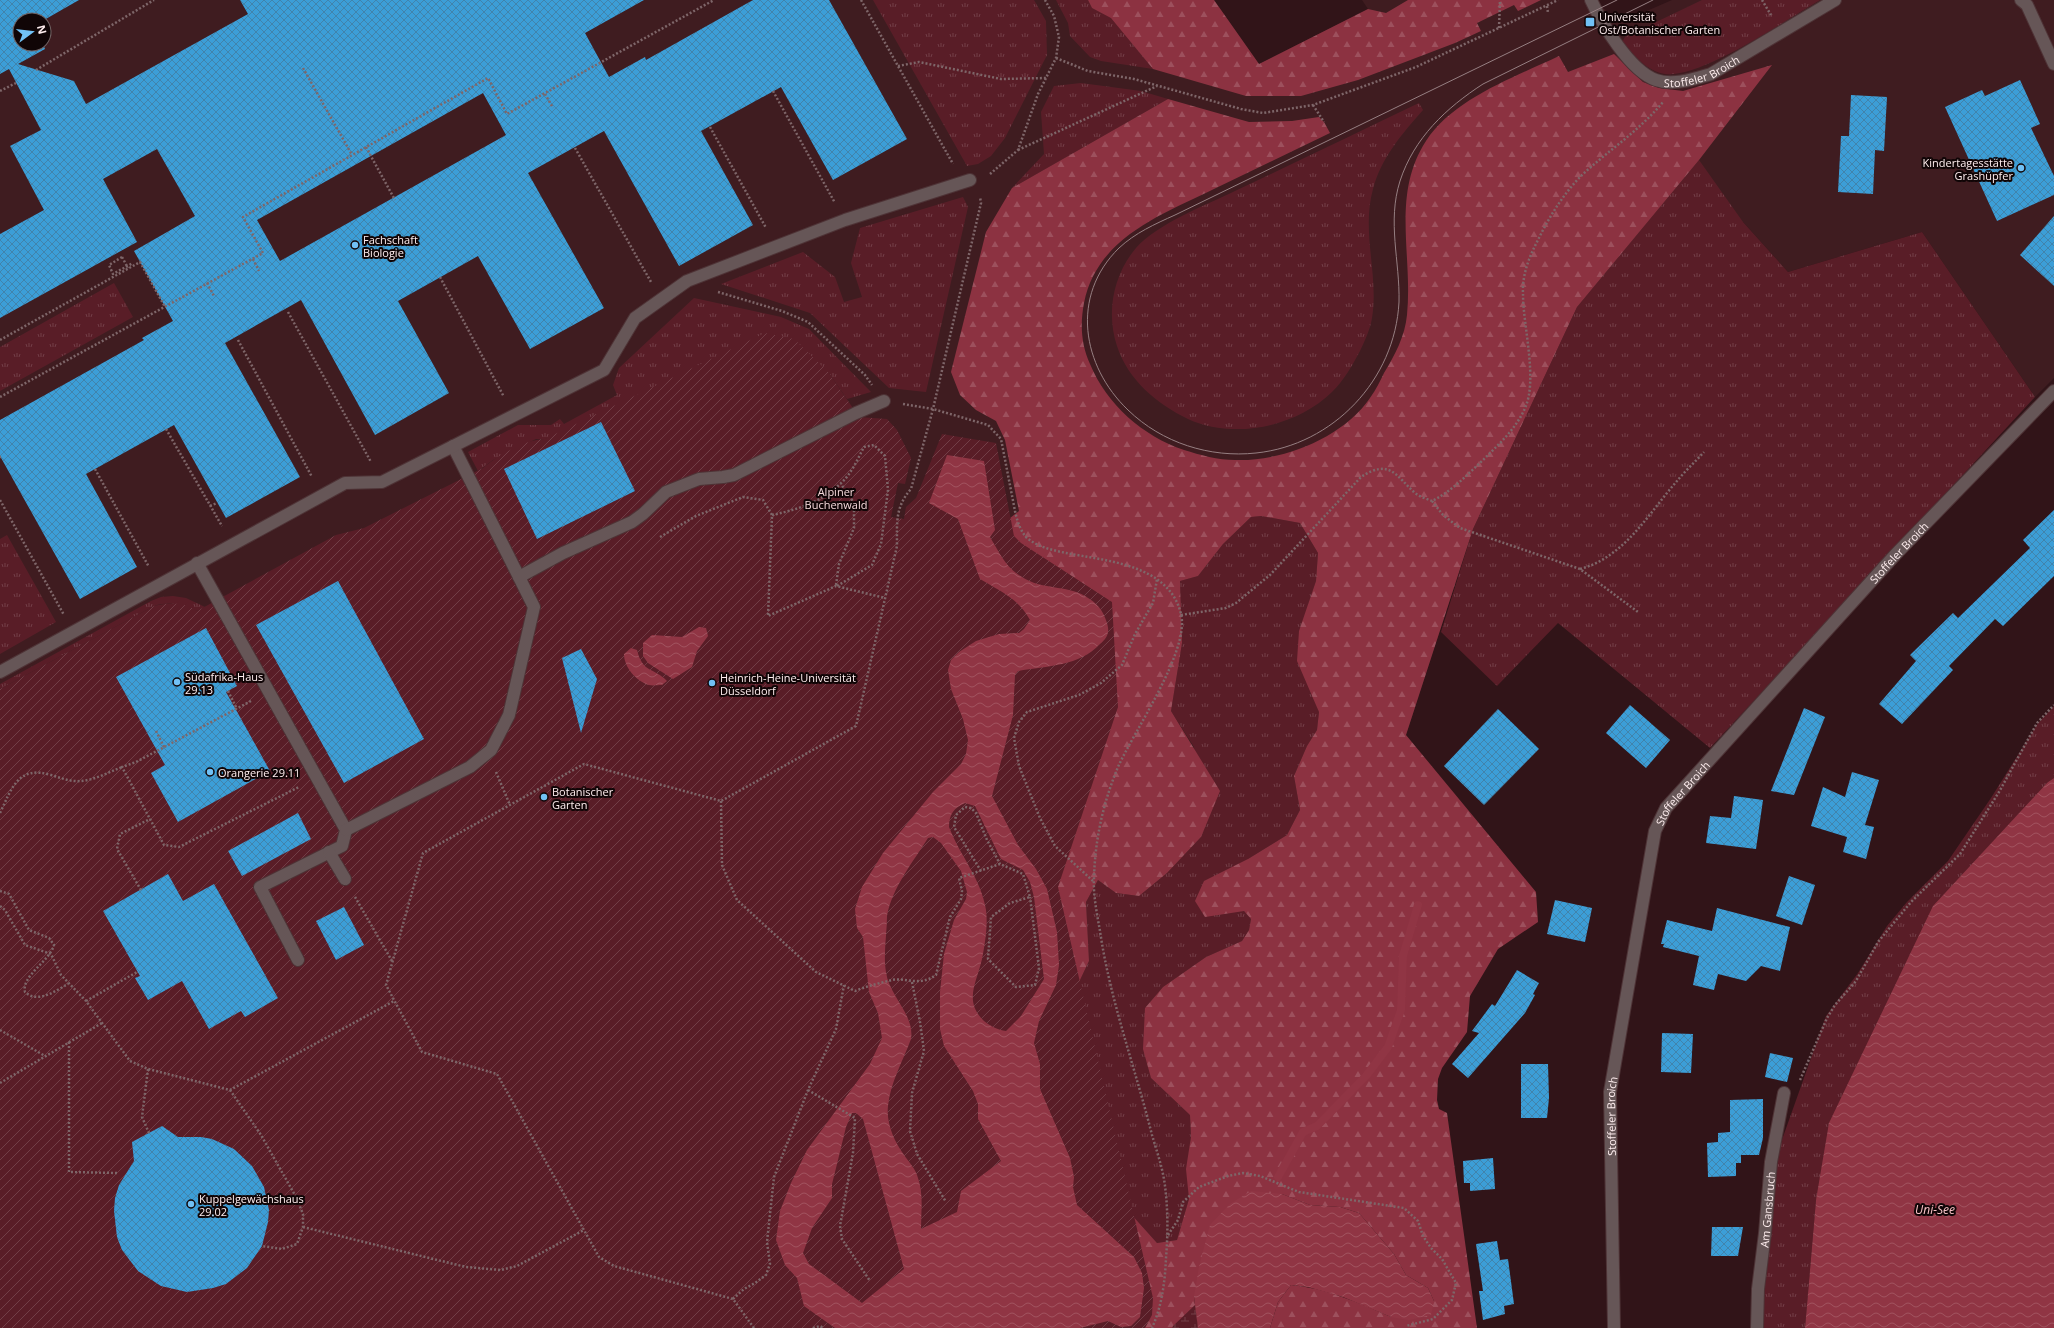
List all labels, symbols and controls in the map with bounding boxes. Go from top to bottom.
place label: Universität Ost/Botanischer Garten [1599,9,1720,37]
north arrow [12,12,52,52]
marker: Universität Ost/Botanischer Garten [1584,16,1596,28]
text: N [34,23,51,36]
street label: Stoffeler Broich [1663,51,1742,90]
place label: Kindertagesstätte Grashüpfer [1923,155,2013,183]
marker: Kindertagesstätte Grashüpfer [2016,163,2026,173]
place label: Fachschaft Biologie [363,232,418,260]
marker: Fachschaft Biologie [350,240,360,250]
park label: Alpiner Buchenwald [805,484,867,512]
street label: Stoffeler Broich [1866,518,1931,586]
place label: Südafrika-Haus 29.13 [185,669,263,697]
place label: Heinrich-Heine-Universität Düsseldorf [720,670,856,698]
marker: Südafrika-Haus 29.13 [172,677,182,687]
marker: Heinrich-Heine-Universität Düsseldorf [707,678,717,688]
street label: Stoffeler Broich [1651,757,1713,828]
place label: Orangerie 29.11 [218,765,300,780]
marker: Orangerie 29.11 [205,767,215,777]
place label: Botanischer Garten [552,784,614,812]
marker: Botanischer Garten [539,792,549,802]
street label: Stoffeler Broich [1602,1075,1620,1156]
street label: Am Gansbruch [1756,1171,1778,1248]
place label: Kuppelgewächshaus 29.02 [199,1191,304,1219]
marker: Kuppelgewächshaus 29.02 [186,1199,196,1209]
water label: Uni-See [1915,1201,1955,1218]

